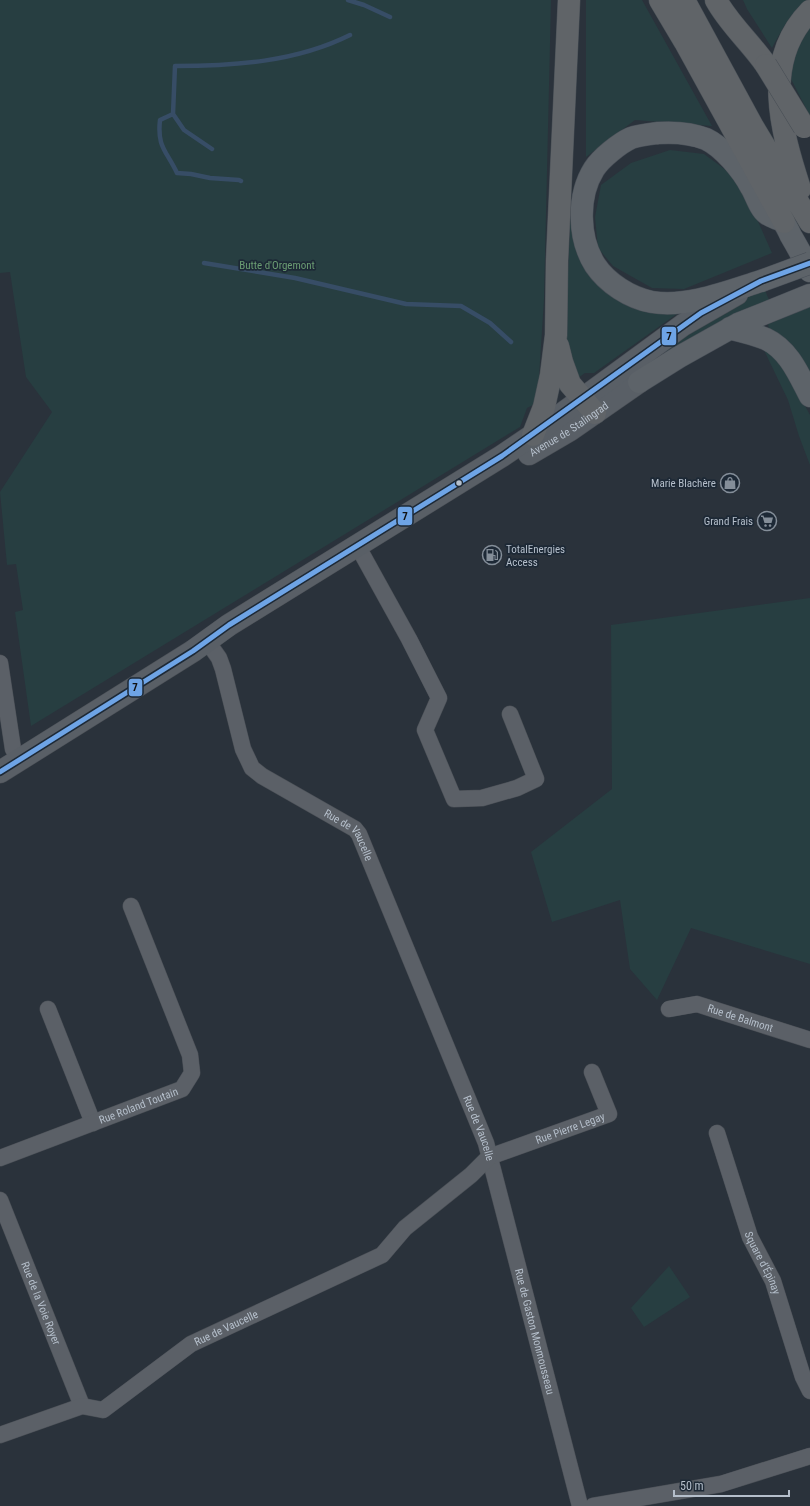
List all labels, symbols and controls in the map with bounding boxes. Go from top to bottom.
park label: Butte d'Orgemont [239,259,315,272]
line badge: 7 [661,326,677,346]
text: 7 [666,330,672,343]
street label: Avenue de Stalingrad [527,399,611,459]
shop icon: Marie Blachère [719,472,741,494]
place label: Marie Blachère [651,477,716,490]
unlabelled marker [454,478,464,488]
line badge: 7 [397,506,413,526]
text: 7 [402,510,408,523]
supermarket icon: Grand Frais [756,510,778,532]
place label: Grand Frais [704,515,753,528]
place label: TotalEnergies Access [506,543,565,569]
fuel station icon: TotalEnergies Access [481,544,503,566]
line badge: 7 [128,678,143,697]
text: 7 [132,681,138,694]
street label: Rue de Vaucelle [322,806,376,863]
street label: Rue de Balmont [706,1001,775,1034]
street label: Rue Roland Toutain [97,1085,180,1126]
street label: Rue de Vaucelle [461,1094,497,1162]
street label: Rue Pierre Legay [534,1109,607,1146]
street label: Square d'Épinay [742,1230,783,1296]
street label: Rue de la Voie Royer [19,1260,64,1347]
street label: Rue de Gaston Monmousseau [512,1267,557,1396]
street label: Rue de Vaucelle [192,1307,260,1348]
scale bar [674,1472,789,1498]
text: 50 m [680,1479,704,1493]

